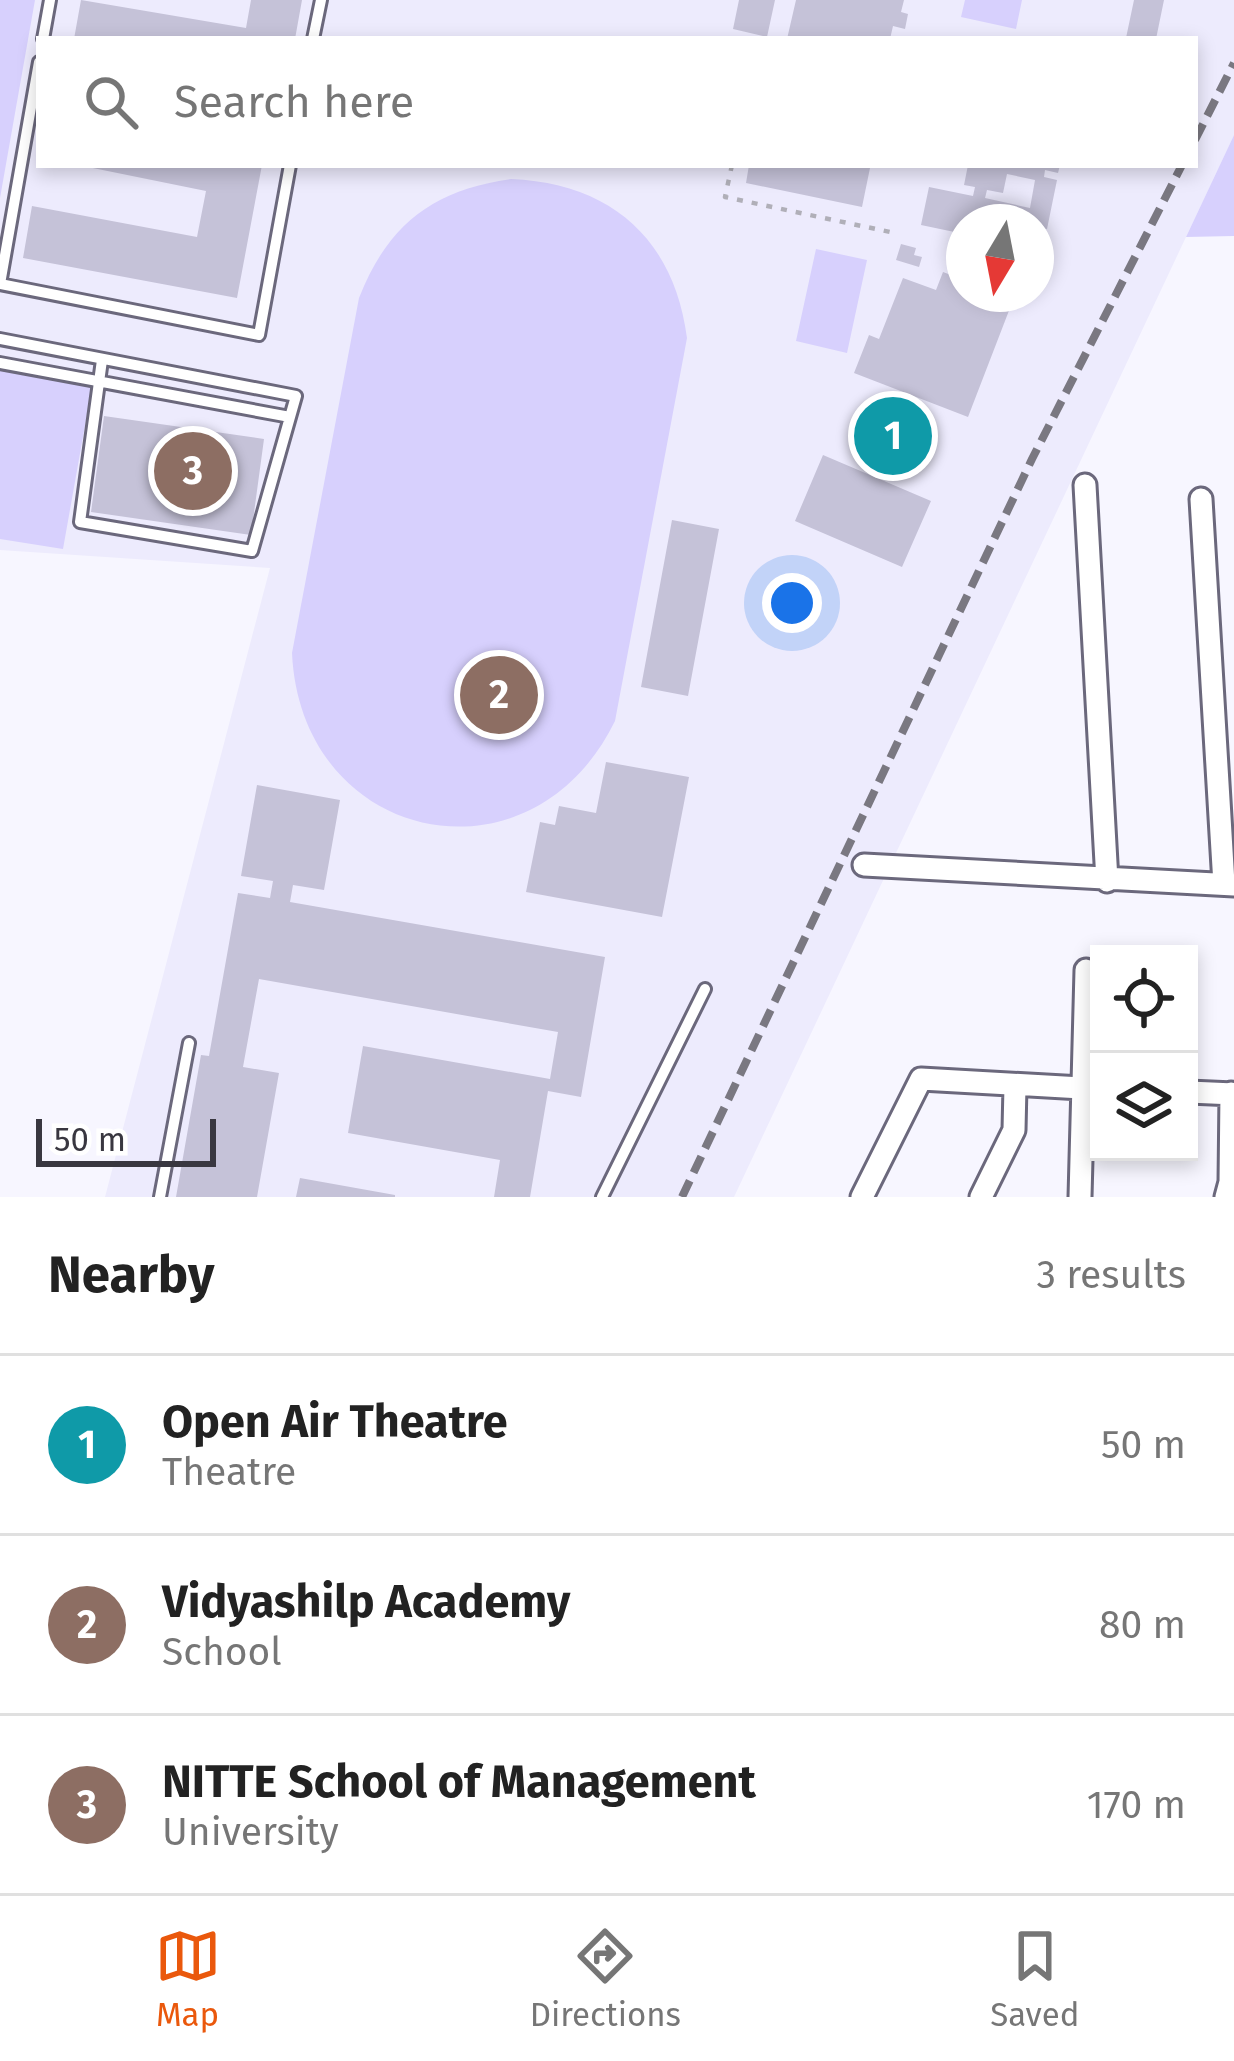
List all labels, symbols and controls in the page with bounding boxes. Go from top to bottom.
search box [36,36,1198,168]
icon: search [78,69,144,135]
text: Search here [174,75,414,129]
north arrow [946,204,1054,312]
pin: 1 [854,391,932,481]
pin: 3 [154,426,232,516]
your location [762,573,822,633]
pin: 2 [460,650,538,740]
map controls [1090,945,1198,1161]
button: locate [1090,945,1198,1053]
button: layers [1090,1053,1198,1161]
scale bar [36,1113,216,1166]
text: 50 m [54,1120,126,1160]
text: Nearby [48,1244,214,1306]
text: 3 results [1036,1252,1186,1298]
text: Open Air Theatre [162,1395,508,1449]
text: 1 [78,1422,96,1468]
text: 50 m [1101,1422,1186,1468]
text: Theatre [162,1449,296,1495]
text: Vidyashilp Academy [162,1575,570,1629]
text: 2 [77,1602,97,1648]
text: 80 m [1099,1602,1186,1648]
text: School [162,1629,282,1675]
text: NITTE School of Management [162,1755,756,1809]
text: 3 [77,1782,97,1828]
text: 170 m [1087,1782,1186,1828]
text: University [162,1809,339,1855]
tab: Map [155,1923,221,2035]
tab: Directions [530,1923,681,2035]
tab: Saved [990,1923,1079,2035]

